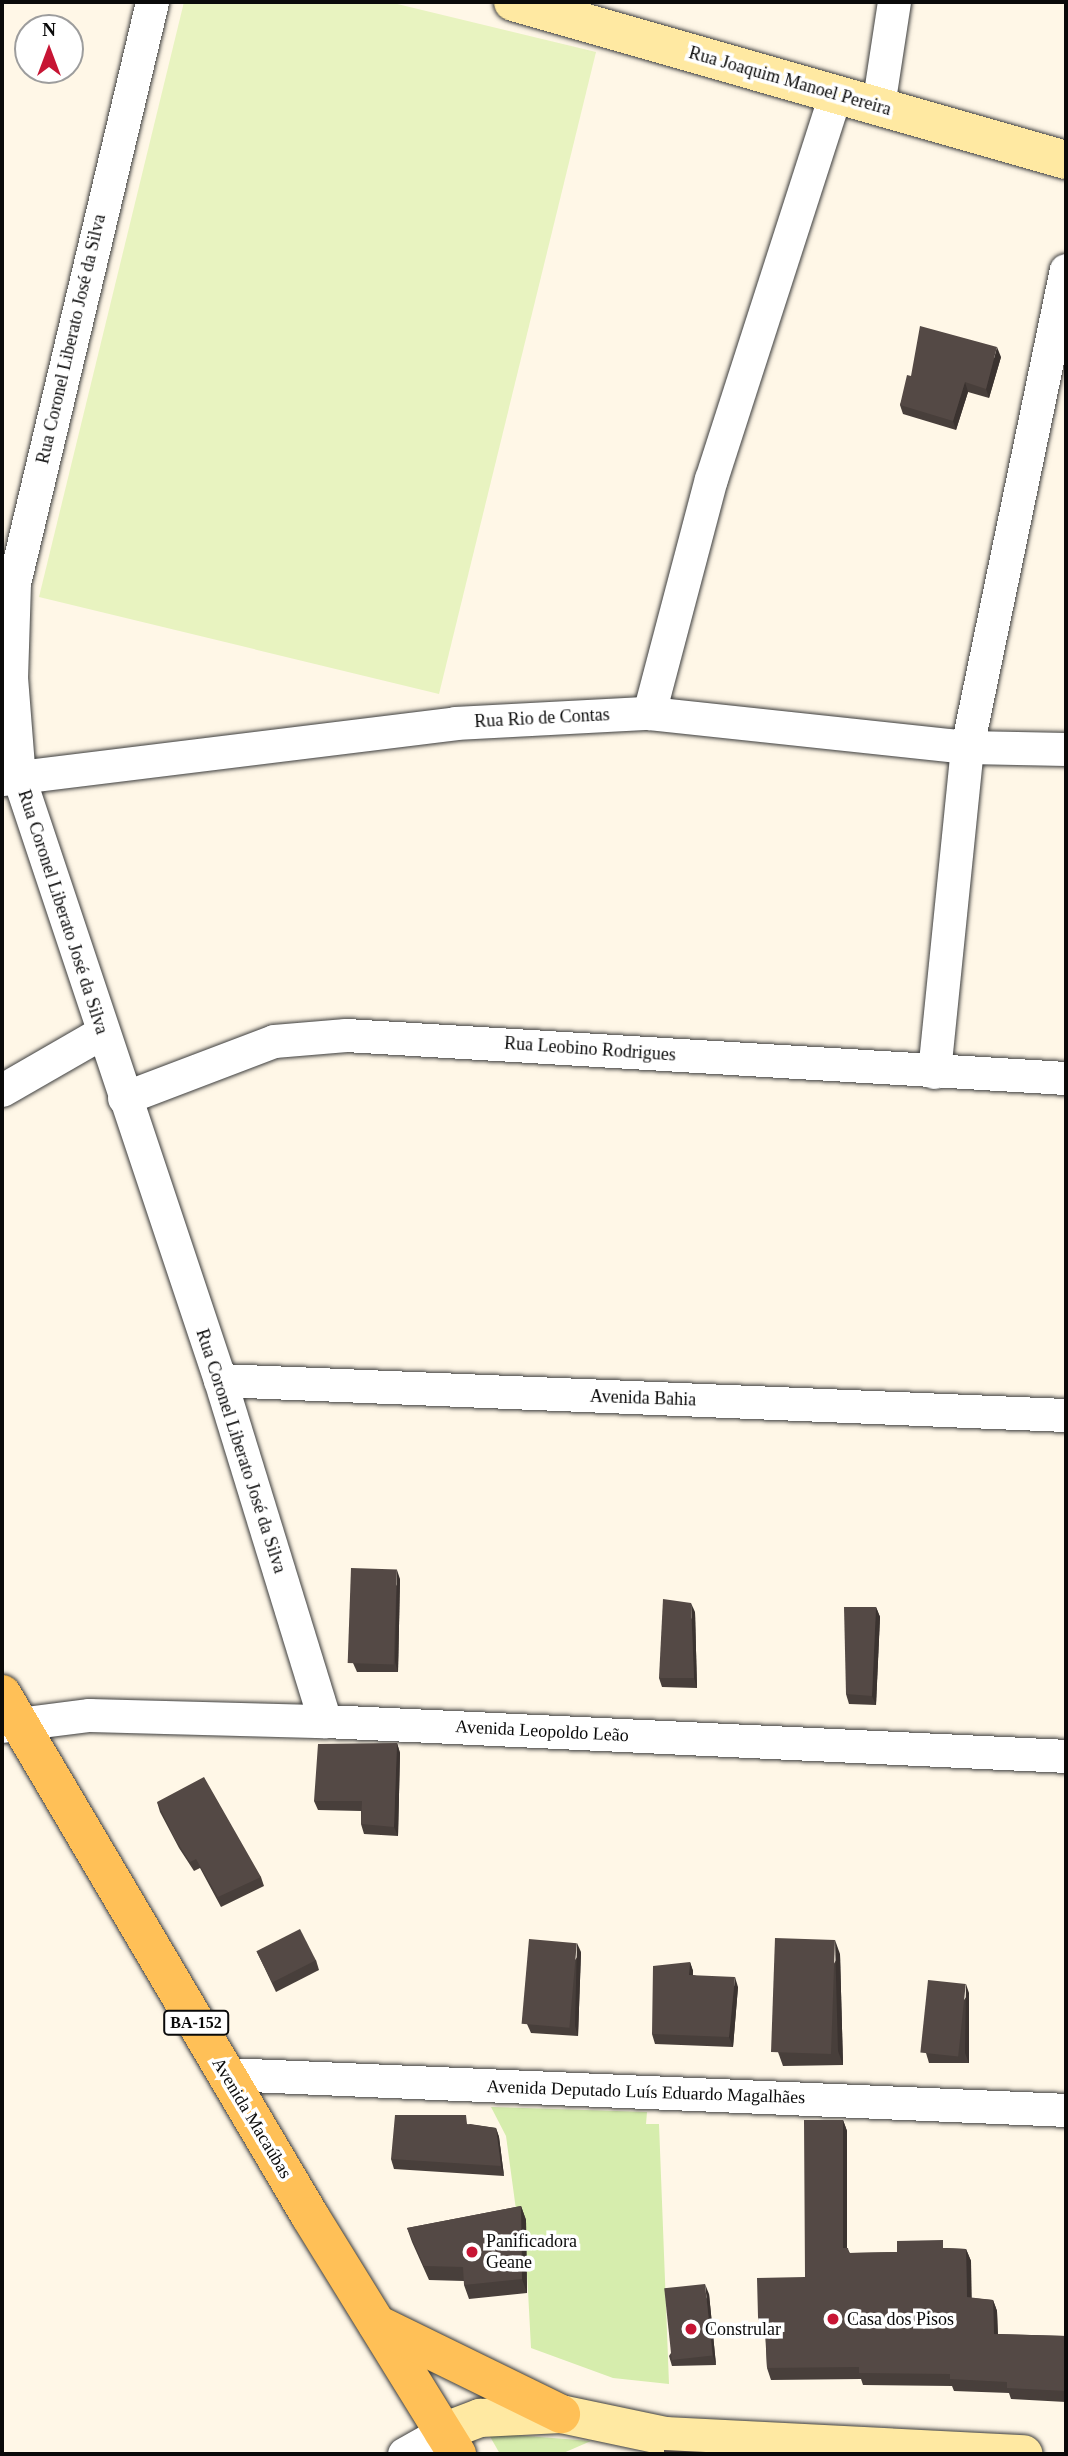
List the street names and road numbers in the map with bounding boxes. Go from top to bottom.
street label: Rua Joaquim Manoel Pereira [686,42,894,120]
street label: Rua Coronel Liberato José da Silva [32,212,110,466]
street label: Rua Rio de Contas [474,704,610,732]
street label: Rua Coronel Liberato José da Silva [13,787,113,1037]
street label: Rua Leobino Rodrigues [503,1032,677,1066]
street label: Rua Coronel Liberato José da Silva [191,1326,291,1576]
street label: Avenida Bahia [590,1385,696,1411]
street label: Avenida Leopoldo Leão [455,1716,629,1746]
road number: BA-152 [163,2010,229,2036]
street label: Avenida Macaúbas [207,2054,297,2182]
street label: Avenida Deputado Luís Eduardo Magalhães [486,2076,806,2108]

